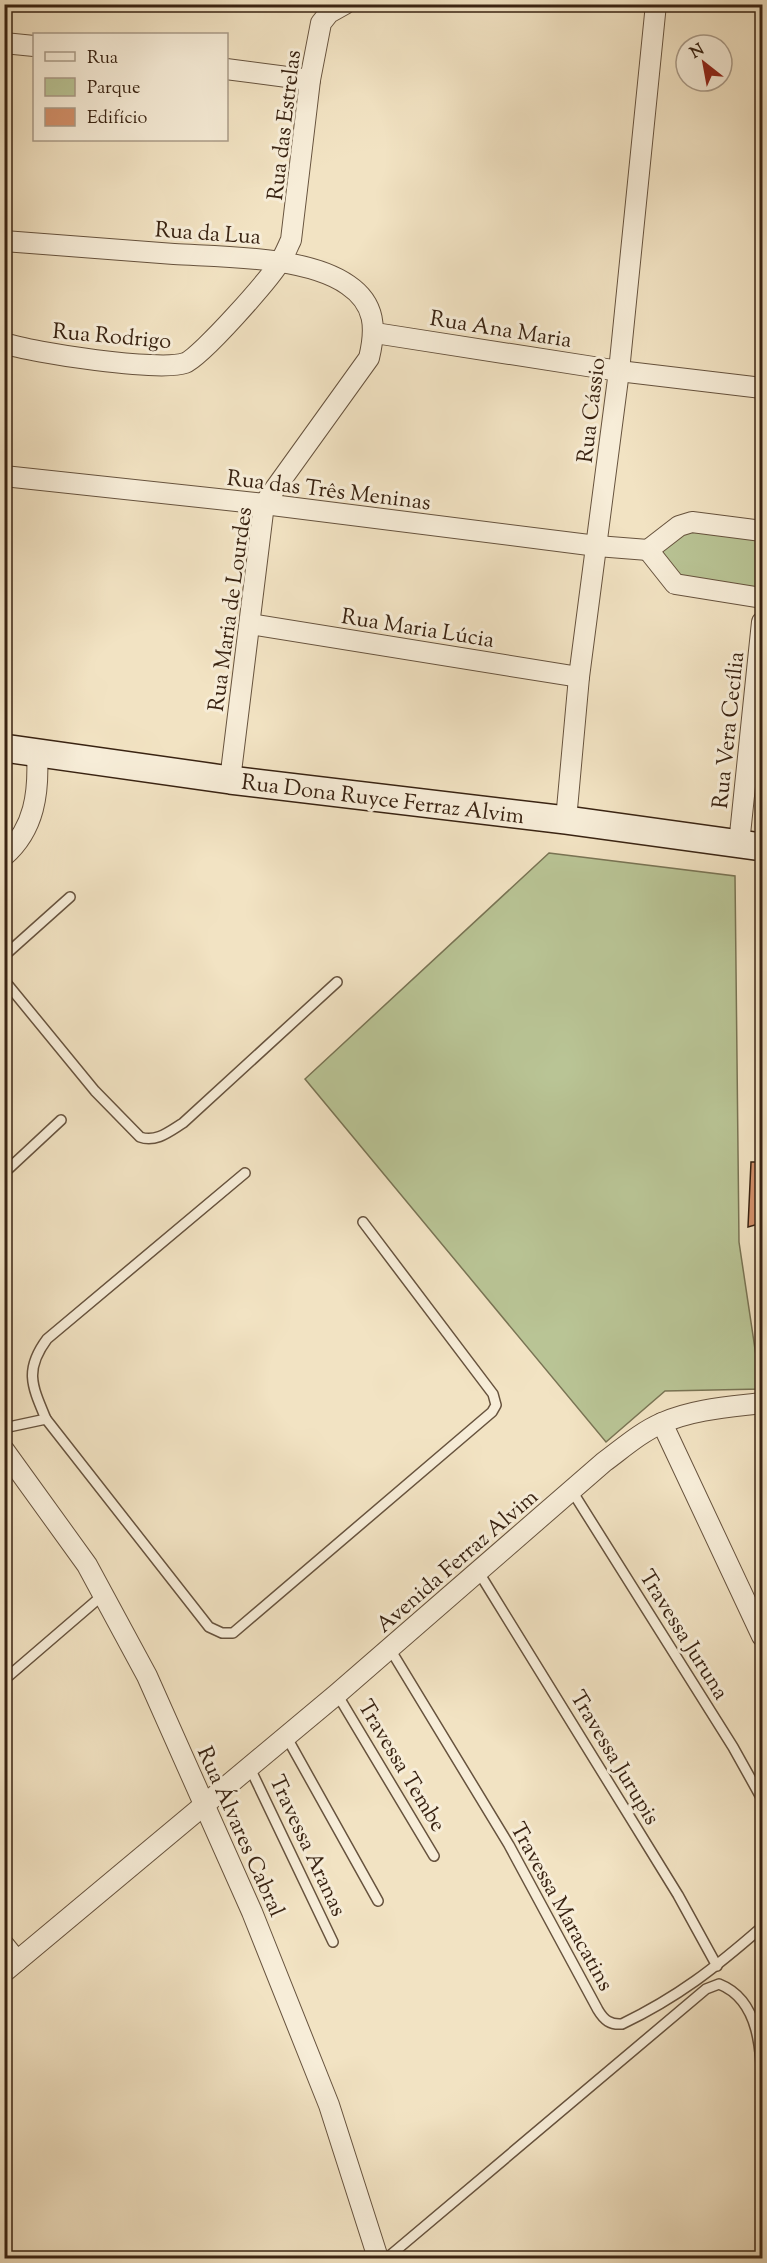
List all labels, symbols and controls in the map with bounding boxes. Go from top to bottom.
legend [33,33,228,141]
north arrow [674,33,734,93]
text: N [686,39,709,65]
text: Rua [87,46,118,72]
street label: Rua das Estrelas [261,48,311,202]
text: Parque [87,76,140,102]
text: Edifício [87,106,148,132]
street label: Rua da Lua [154,215,262,255]
street label: Rua Ana Maria [427,304,574,358]
street label: Rua Rodrigo [51,317,172,359]
street label: Rua Cássio [571,356,615,465]
street label: Rua das Três Meninas [225,464,432,520]
street label: Rua Maria de Lourdes [202,505,262,714]
street label: Rua Maria Lúcia [339,602,496,658]
street label: Rua Vera Cecília [706,650,754,810]
street label: Rua Dona Ruyce Ferraz Alvim [239,768,526,834]
street label: Avenida Ferraz Alvim [370,1483,546,1642]
street label: Travessa Juruna [630,1564,735,1707]
street label: Travessa Jurupis [561,1685,666,1832]
street label: Travessa Tembe [348,1694,452,1839]
street label: Rua Álvares Cabral [187,1741,292,1923]
street label: Travessa Aranas [260,1770,353,1922]
street label: Travessa Maracatins [501,1817,620,1998]

